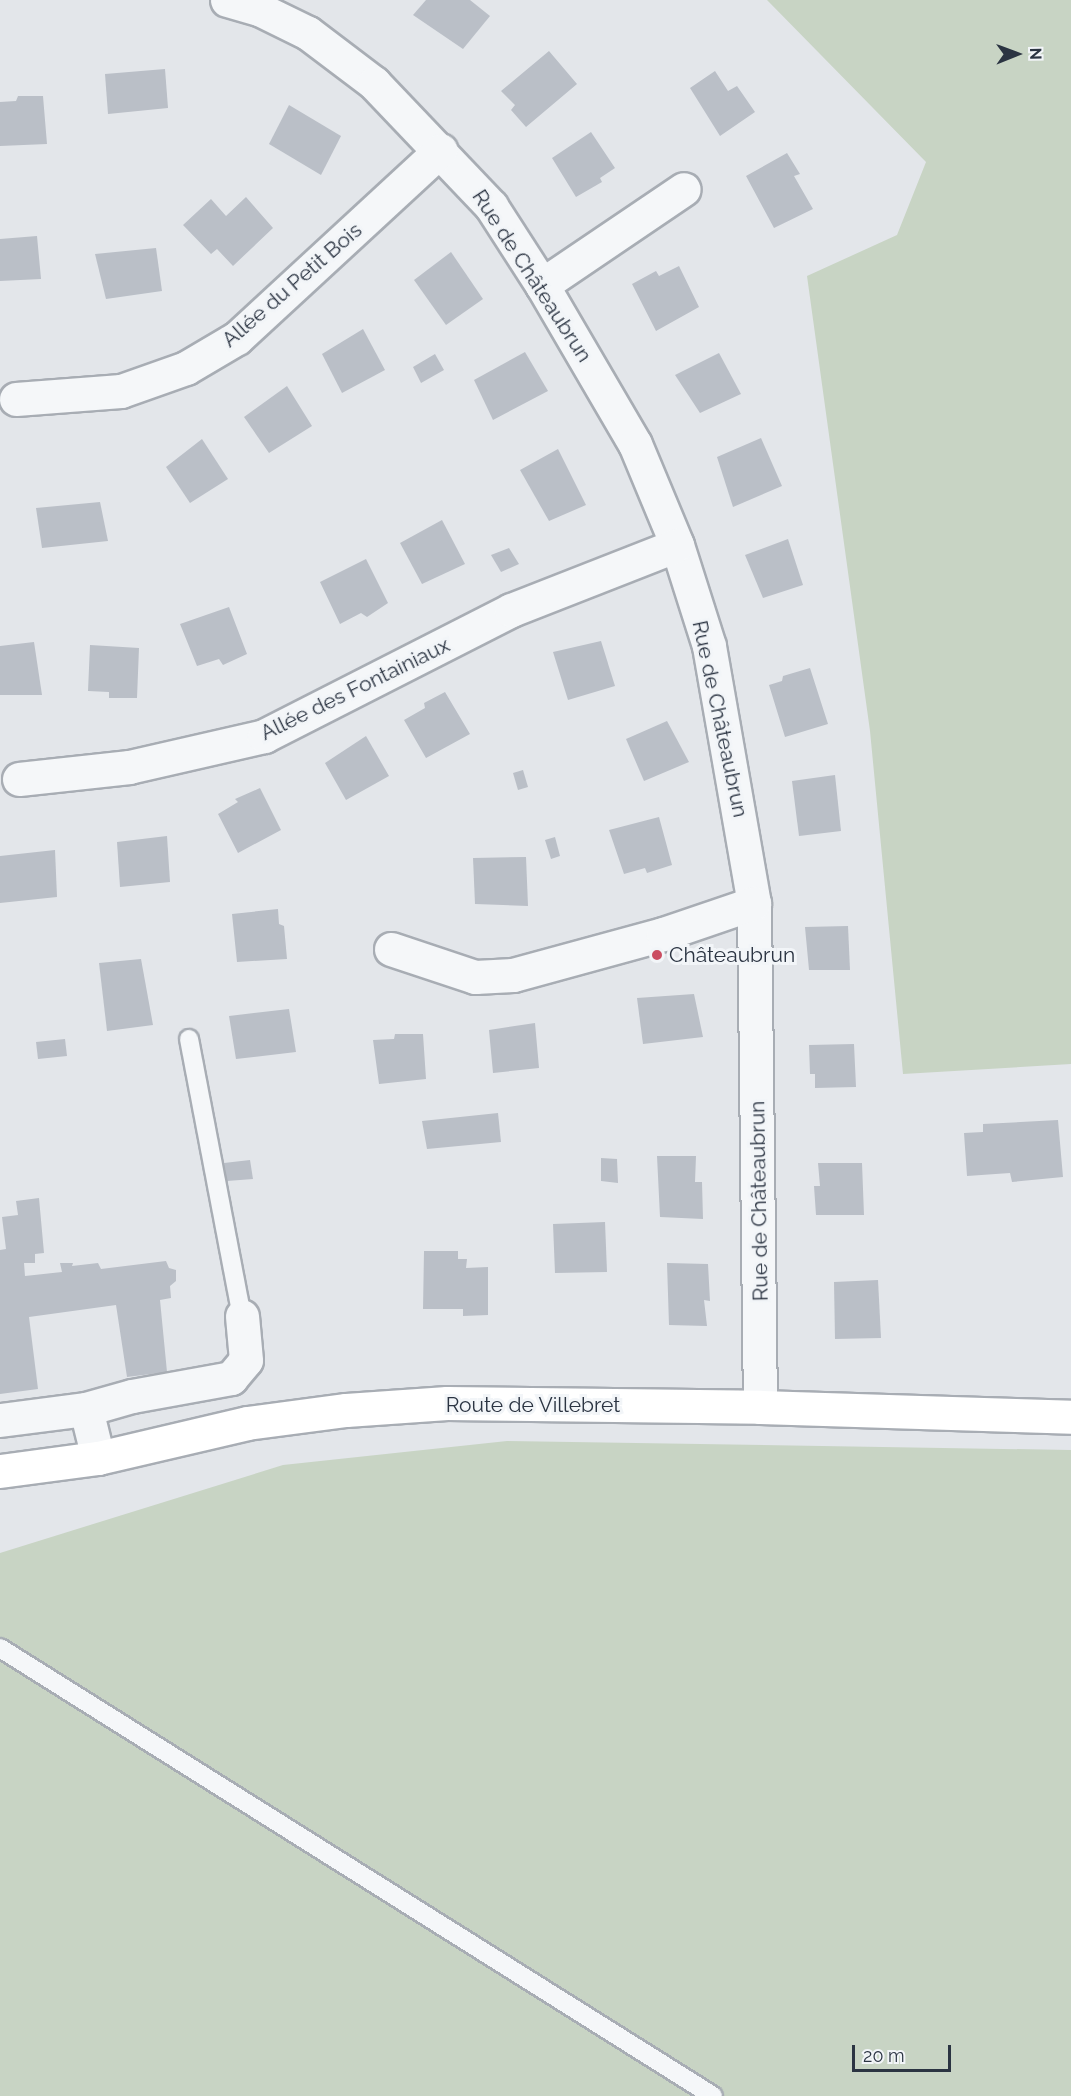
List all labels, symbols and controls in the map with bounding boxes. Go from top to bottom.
north arrow [987,24,1047,84]
text: N [1026,47,1045,60]
street label: Rue de Châteaubrun [467,185,597,367]
street label: Allée du Petit Bois [217,217,367,353]
street label: Rue de Châteaubrun [687,618,753,820]
street label: Allée des Fontainiaux [256,632,454,746]
place label: Châteaubrun [669,942,795,968]
marker: Châteaubrun [650,948,664,962]
street label: Rue de Châteaubrun [745,1100,773,1302]
street label: Route de Villebret [445,1392,621,1418]
scale bar [855,2033,954,2071]
text: 20 m [863,2045,905,2066]

